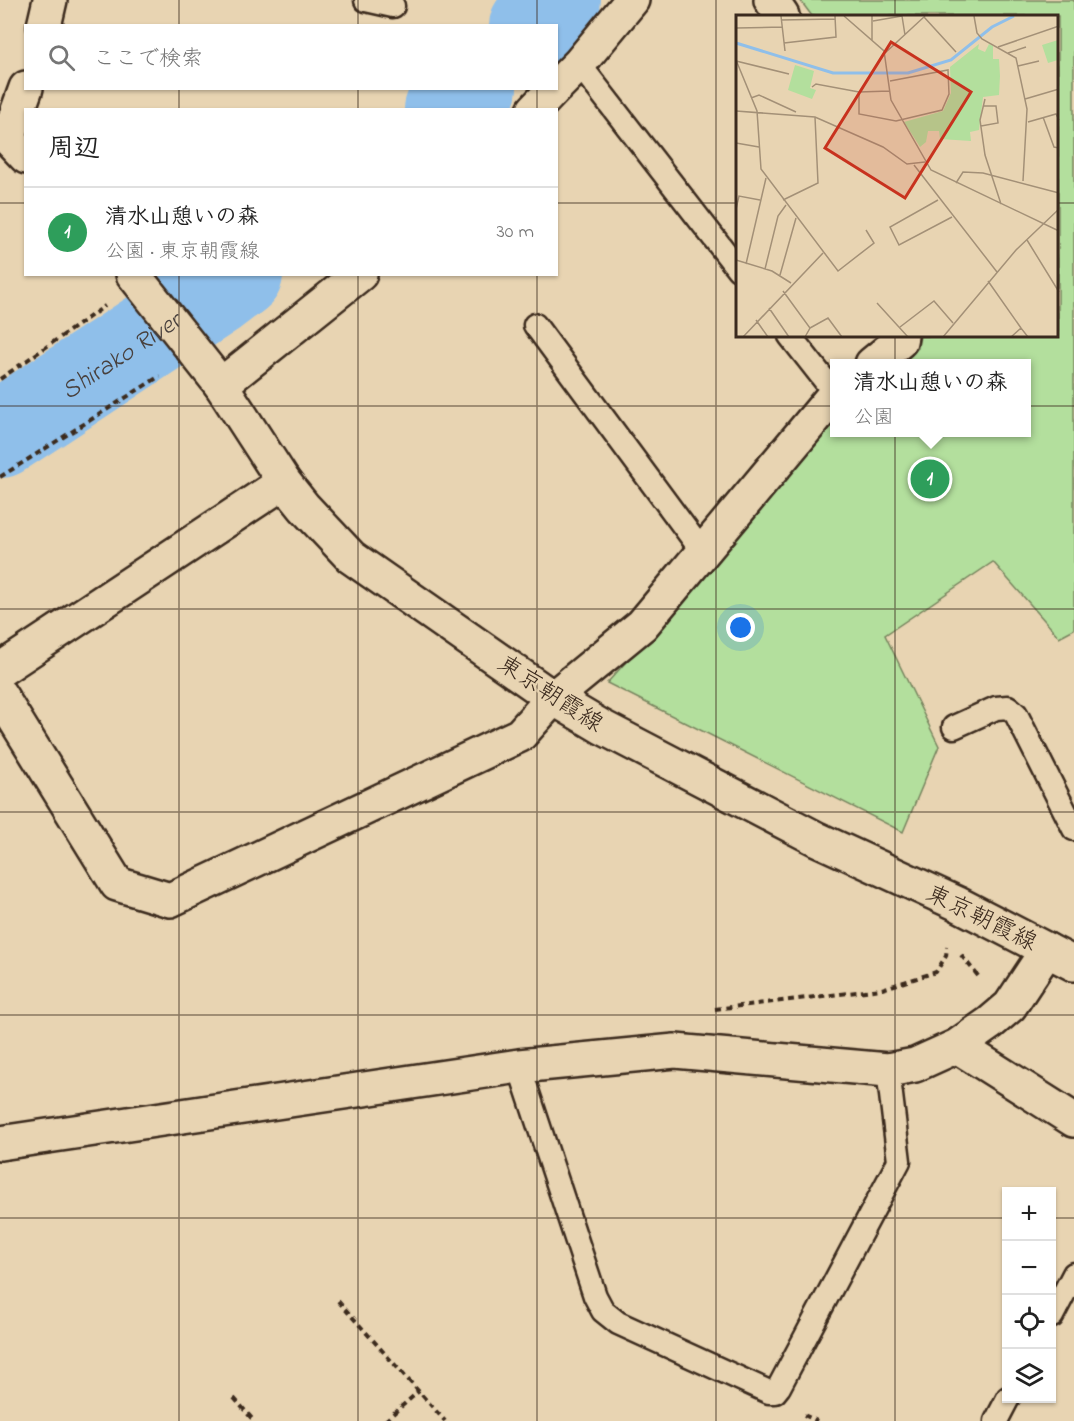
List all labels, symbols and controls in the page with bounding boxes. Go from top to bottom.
inset map [736,15,1059,338]
search box [24,24,558,90]
icon: search [45,41,78,74]
text: ここで検索 [93,44,203,76]
text: 周辺 [48,131,100,169]
text: 清水山憩いの森 [105,202,259,234]
text: 1 [64,218,71,247]
text: 30 m [497,218,534,247]
text: 公園 · 東京朝霞線 [105,238,259,267]
water label: Shirako River [54,302,192,411]
popup [830,359,1031,437]
text: 清水山憩いの森 [853,368,1008,400]
text: 公園 [853,404,893,433]
pin: 1 [910,456,950,502]
your location [726,613,755,642]
street label: 東京朝霞線 [490,648,609,742]
street label: 東京朝霞線 [919,877,1043,961]
map controls [1002,1187,1056,1403]
button: + [1002,1187,1056,1241]
button: − [1002,1241,1056,1295]
button: locate [1002,1295,1056,1349]
button: layers [1002,1349,1056,1403]

